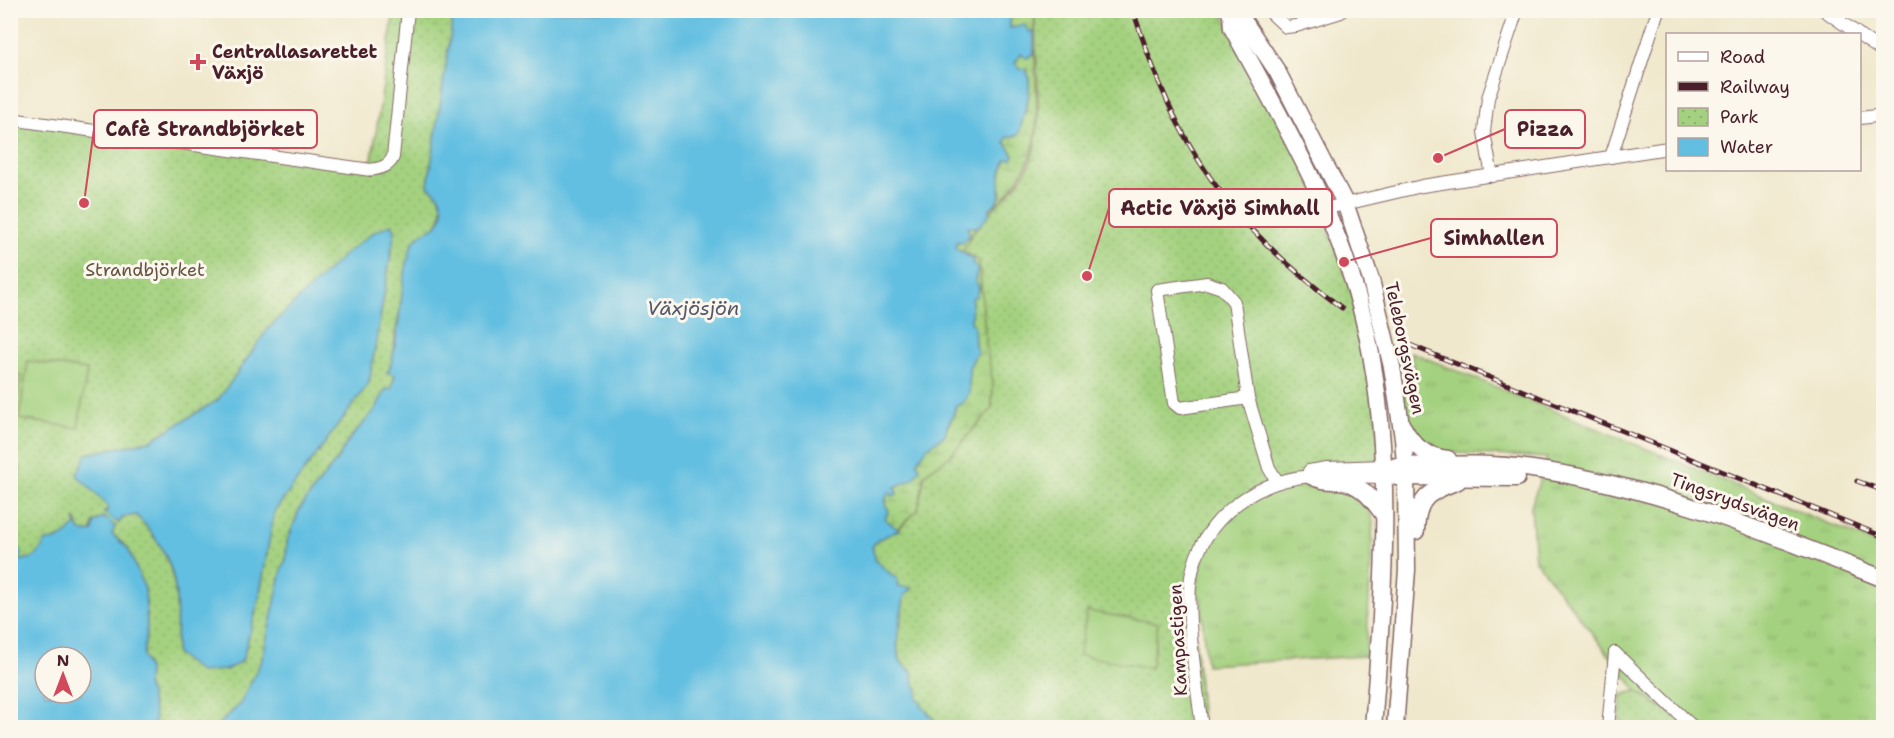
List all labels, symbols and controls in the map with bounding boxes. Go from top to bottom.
legend [1666,33,1861,171]
place label: Centrallasarettet Växjö [212,40,378,85]
text: Road [1720,45,1765,69]
marker: Centrallasarettet Växjö [189,53,207,71]
text: Railway [1720,75,1790,99]
text: Park [1720,105,1759,129]
callout: Cafè Strandbjörket [94,110,317,148]
callout: Pizza [1505,110,1585,148]
text: Cafè Strandbjörket [105,116,305,142]
text: Pizza [1517,116,1574,142]
text: Water [1720,135,1773,159]
callout: Actic Växjö Simhall [1109,189,1332,227]
text: Actic Växjö Simhall [1120,195,1320,221]
callout: Simhallen [1431,219,1557,257]
text: Simhallen [1443,225,1545,251]
park label: Strandbjörket [85,258,205,282]
street label: Teleborgsvägen [1379,280,1431,416]
water label: Växjösjön [647,295,739,321]
street label: Tingsrydsvägen [1667,467,1803,537]
street label: Kampastigen [1163,583,1193,697]
north arrow [33,645,93,705]
text: N [57,650,69,671]

